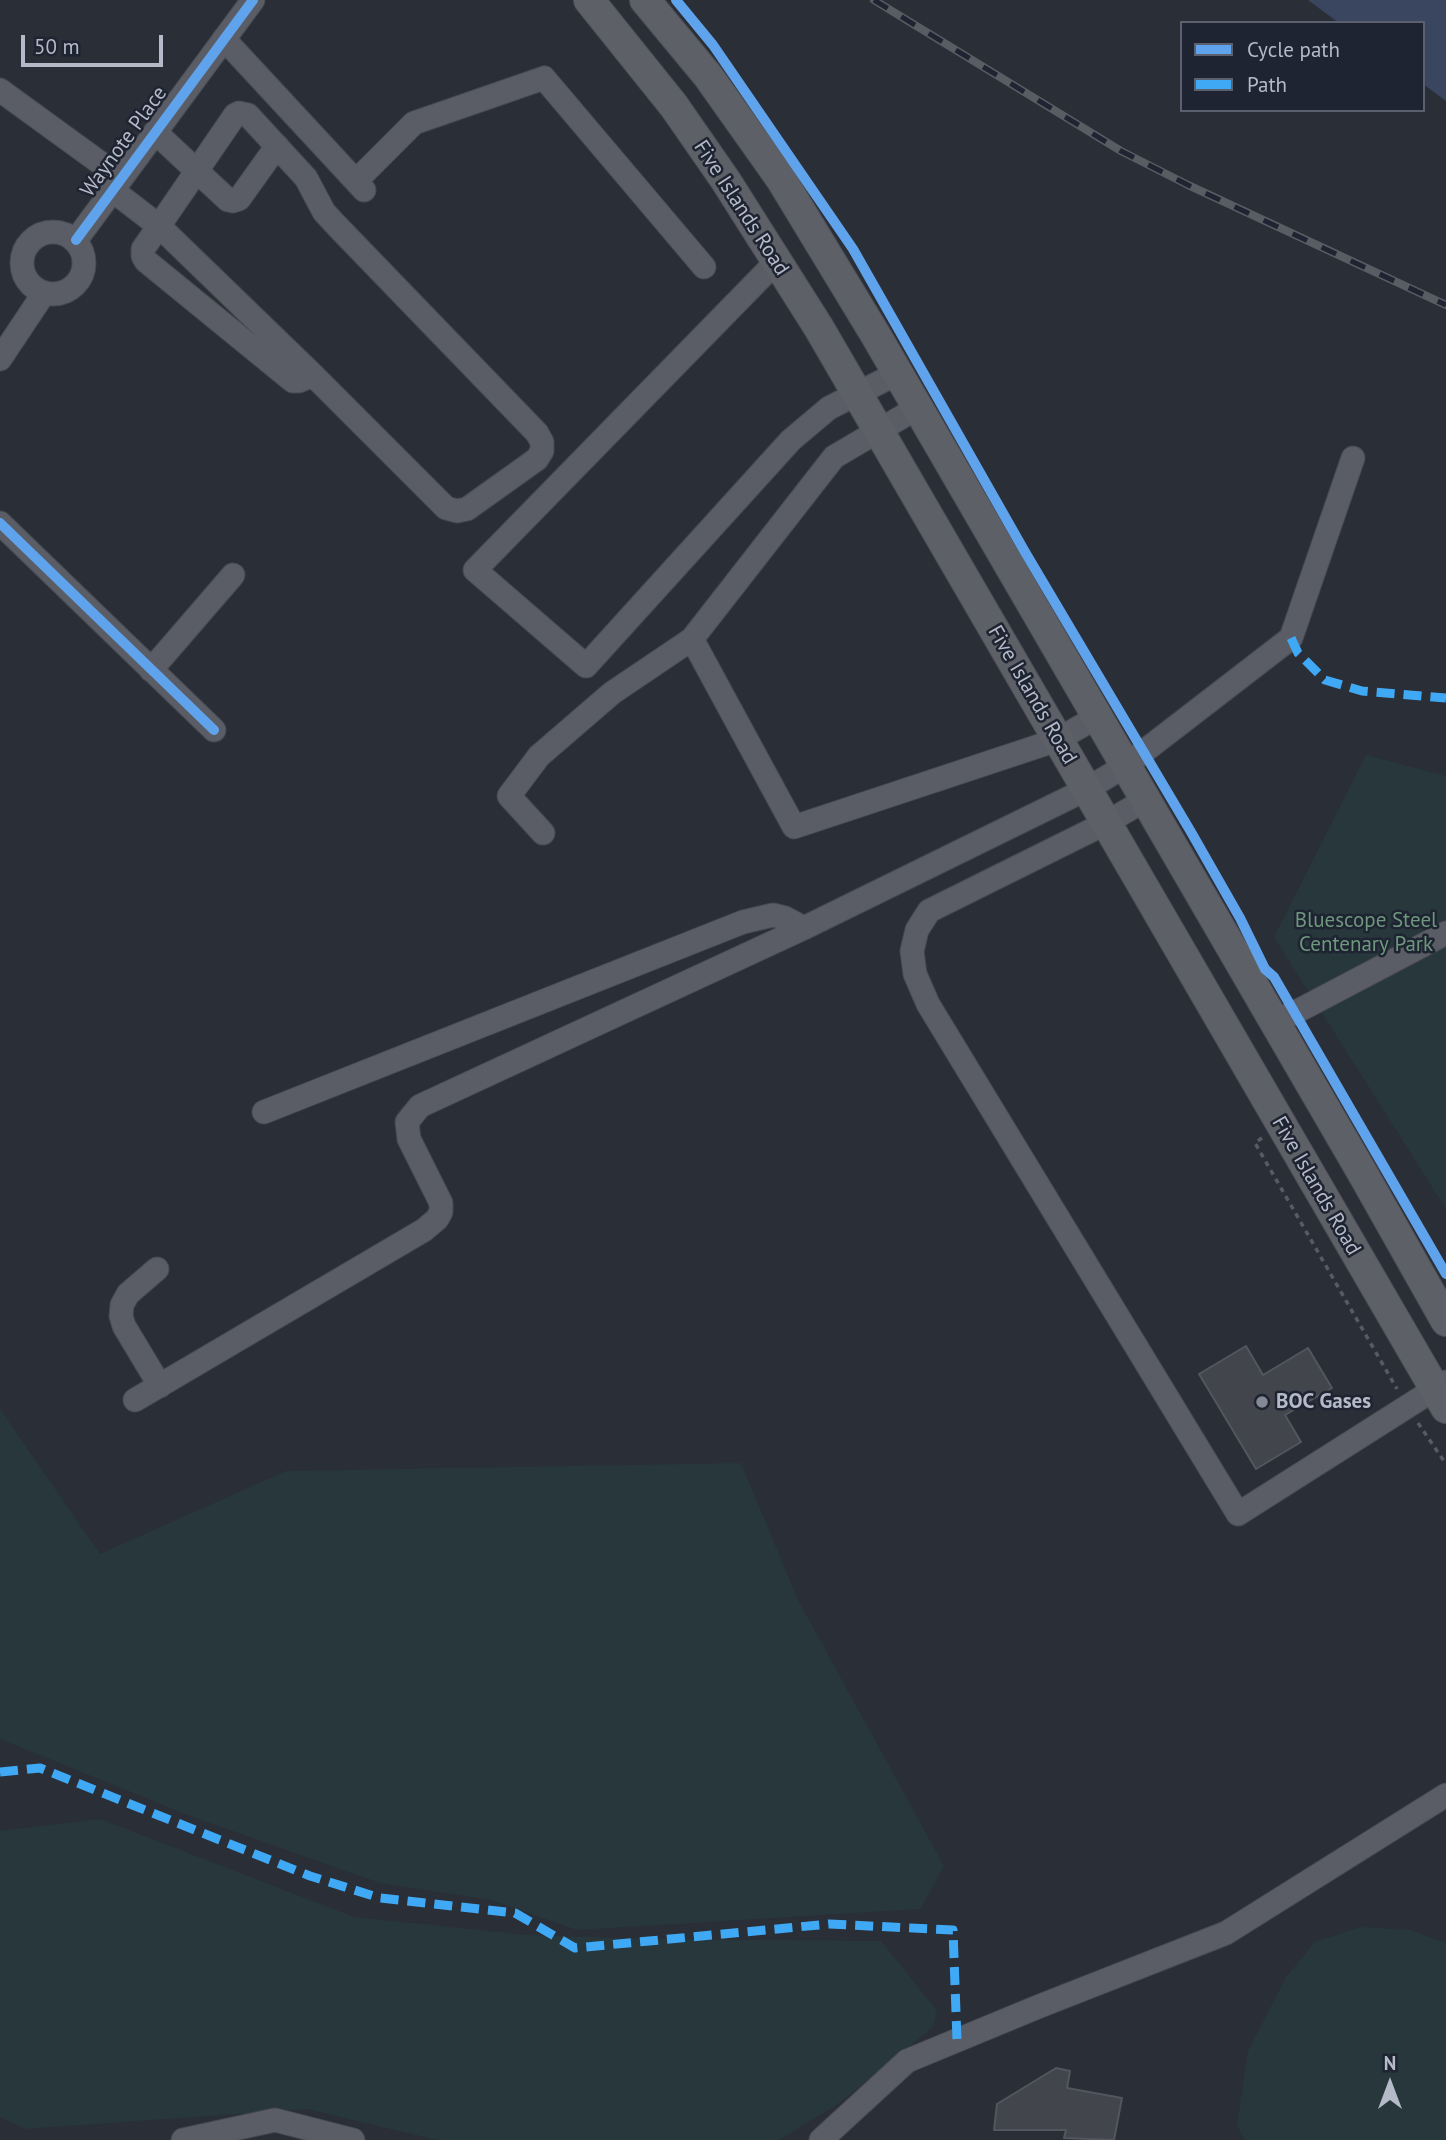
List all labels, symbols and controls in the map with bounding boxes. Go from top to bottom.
scale bar [24,21,166,65]
legend [1180,21,1425,112]
text: 50 m [34,33,80,60]
text: Cycle path [1247,36,1340,63]
text: Path [1247,71,1287,98]
street label: Waynote Place [75,82,173,202]
street label: Five Islands Road [688,136,794,280]
street label: Five Islands Road [982,621,1082,769]
park label: Bluescope Steel Centenary Park [1295,908,1437,958]
street label: Five Islands Road [1266,1112,1366,1260]
place label: BOC Gases [1276,1389,1371,1415]
marker: BOC Gases [1254,1394,1270,1410]
north arrow [1355,2049,1425,2119]
text: N [1384,2051,1396,2075]

